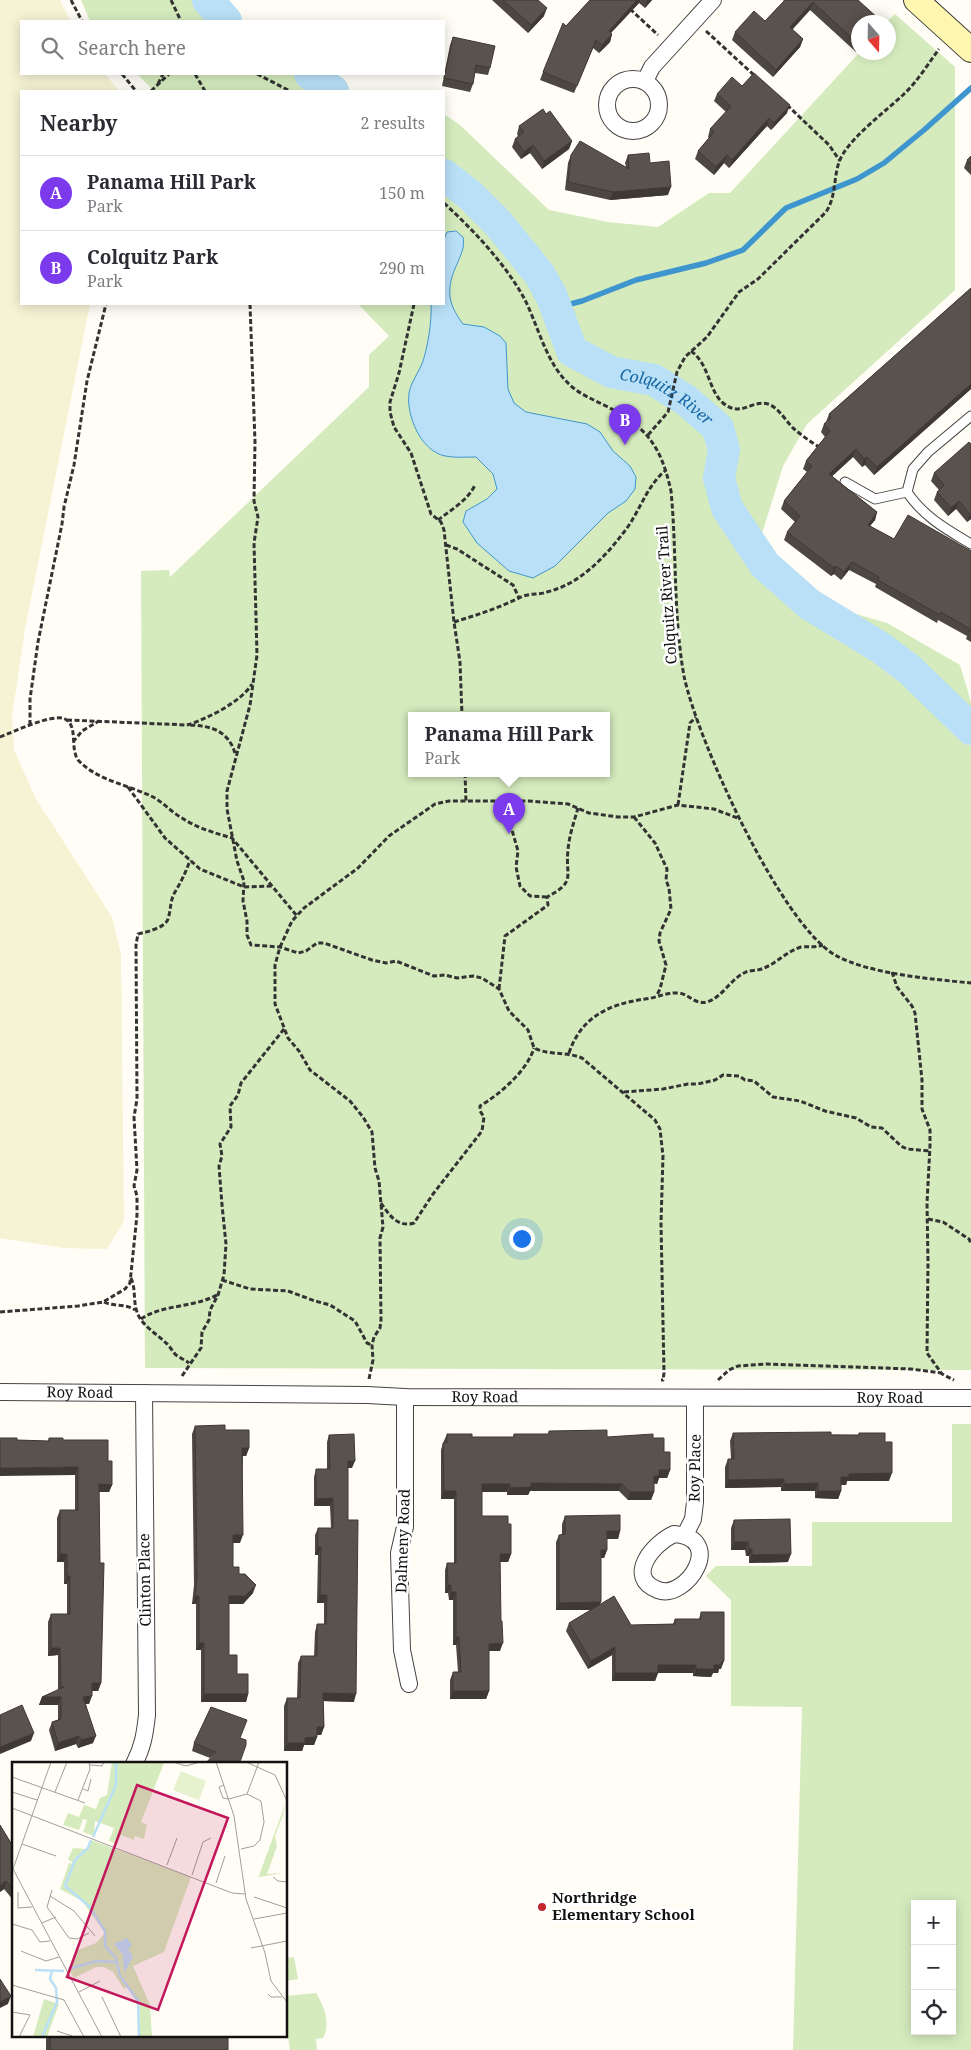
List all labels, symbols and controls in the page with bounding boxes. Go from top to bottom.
north arrow [851,15,896,60]
search box [20,20,445,75]
icon: search [38,34,66,62]
text: Search here [78,35,186,61]
text: Nearby [40,109,118,137]
text: 2 results [361,112,425,134]
text: Panama Hill Park [87,169,256,195]
text: A [50,182,62,204]
text: 150 m [379,182,425,204]
text: Park [87,195,123,217]
text: Colquitz Park [87,244,218,270]
text: B [51,257,61,279]
text: 290 m [379,257,425,279]
text: Park [87,270,123,292]
water label: Colquitz River [618,363,718,430]
pin: B [609,404,641,445]
street label: Colquitz River Trail [651,525,681,665]
popup [408,712,610,777]
text: Panama Hill Park [425,721,593,747]
text: Park [425,747,460,769]
pin: A [493,793,525,834]
your location [509,1226,535,1252]
street label: Roy Road [47,1381,113,1402]
street label: Roy Road [452,1386,518,1406]
street label: Roy Road [857,1387,923,1407]
street label: Roy Place [683,1434,705,1502]
street label: Dalmeny Road [390,1489,414,1593]
street label: Clinton Place [133,1533,155,1627]
inset map [12,1762,288,2038]
place label: Northridge Elementary School [552,1887,696,1924]
map controls [911,1900,956,2035]
button: + [911,1900,956,1945]
marker: Northridge Elementary School [536,1901,548,1913]
button: − [911,1945,956,1990]
button: locate [911,1990,956,2035]

